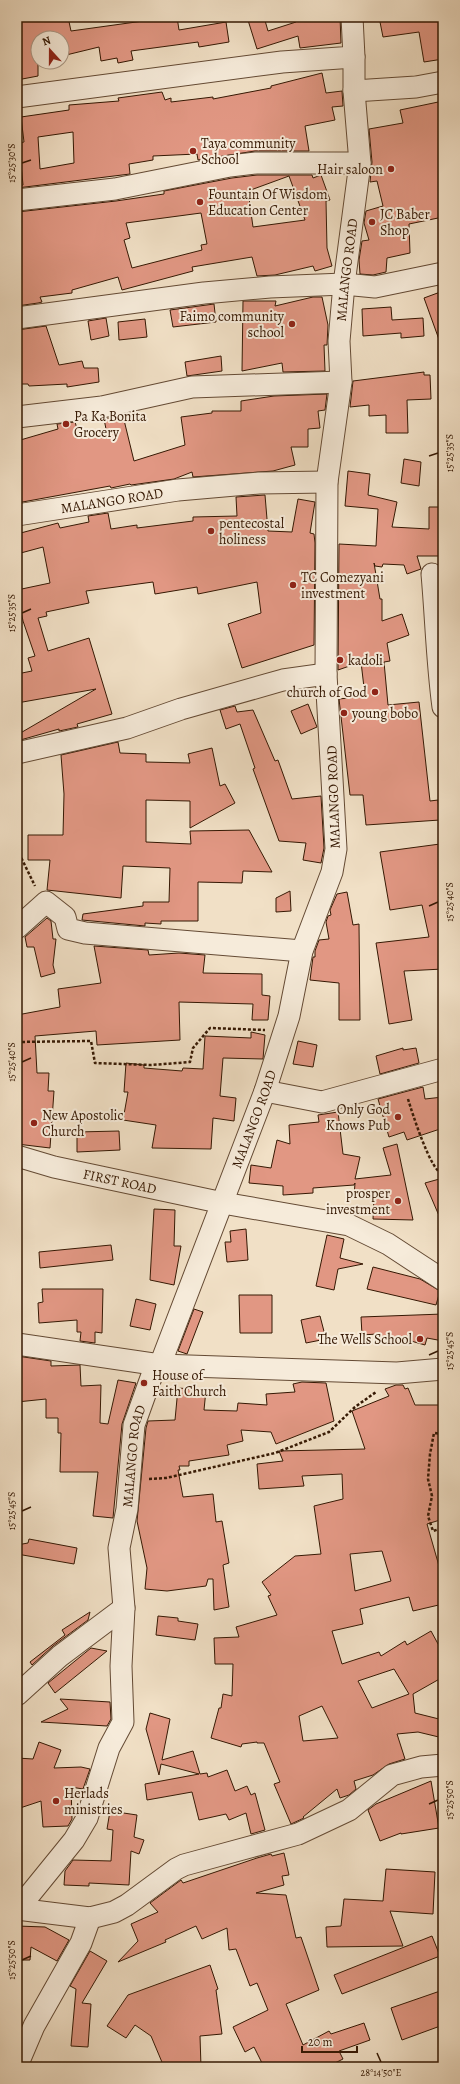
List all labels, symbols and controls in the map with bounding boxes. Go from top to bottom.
north arrow [30,30,70,70]
text: N [40,33,53,50]
place label: Taya community School [201,134,296,169]
text: 15°25'30"S [5,143,18,183]
marker: Taya community School [188,146,198,156]
place label: Hair saloon [317,160,383,179]
marker: Hair saloon [386,164,396,174]
place label: Fountain Of Wisdom Education Center [208,185,328,220]
marker: Fountain Of Wisdom Education Center [195,197,205,207]
place label: JC Baber Shop [380,205,430,240]
street label: MALANGO ROAD [332,217,363,322]
marker: JC Baber Shop [367,217,377,227]
place label: Faimo community school [180,307,285,342]
marker: Faimo community school [287,319,297,329]
place label: Pa Ka Bonita Grocery [74,407,147,442]
marker: Pa Ka Bonita Grocery [61,419,71,429]
text: 15°25'35"S [443,434,456,472]
street label: MALANGO ROAD [59,483,165,518]
place label: pentecostal holiness [219,514,285,549]
marker: pentecostal holiness [206,526,216,536]
place label: TC Comezyani investment [301,568,384,603]
marker: TC Comezyani investment [288,580,298,590]
text: 15°25'35"S [5,594,18,632]
place label: kadoli [348,651,383,670]
marker: kadoli [335,655,345,665]
place label: church of God [287,683,367,702]
marker: church of God [370,687,380,697]
place label: young bobo [351,704,418,723]
marker: young bobo [339,708,349,718]
street label: MALANGO ROAD [322,745,345,849]
text: 15°25'40"S [443,882,456,922]
text: 15°25'40"S [5,1042,18,1082]
street label: MALANGO ROAD [227,1067,281,1171]
place label: Only God Knows Pub [326,1100,390,1135]
place label: New Apostolic Church [42,1106,124,1141]
marker: Only God Knows Pub [393,1112,403,1122]
marker: New Apostolic Church [29,1118,39,1128]
street label: FIRST ROAD [81,1164,158,1199]
place label: prosper investment [326,1184,391,1219]
marker: prosper investment [393,1196,403,1206]
place label: The Wells School [318,1330,413,1349]
text: 15°25'45"S [443,1332,456,1370]
marker: The Wells School [415,1334,425,1344]
place label: House of Faith Church [152,1366,227,1401]
marker: House of Faith Church [139,1378,149,1388]
street label: MALANGO ROAD [118,1402,151,1508]
text: 15°25'45"S [5,1492,18,1530]
text: 15°25'50"S [443,1780,456,1820]
place label: Herlads ministries [64,1784,123,1819]
marker: Herlads ministries [51,1796,61,1806]
text: 15°25'50"S [5,1940,18,1980]
scale bar [302,2028,357,2054]
text: 20 m [308,2034,332,2050]
text: 28°14'50"E [361,2066,402,2079]

